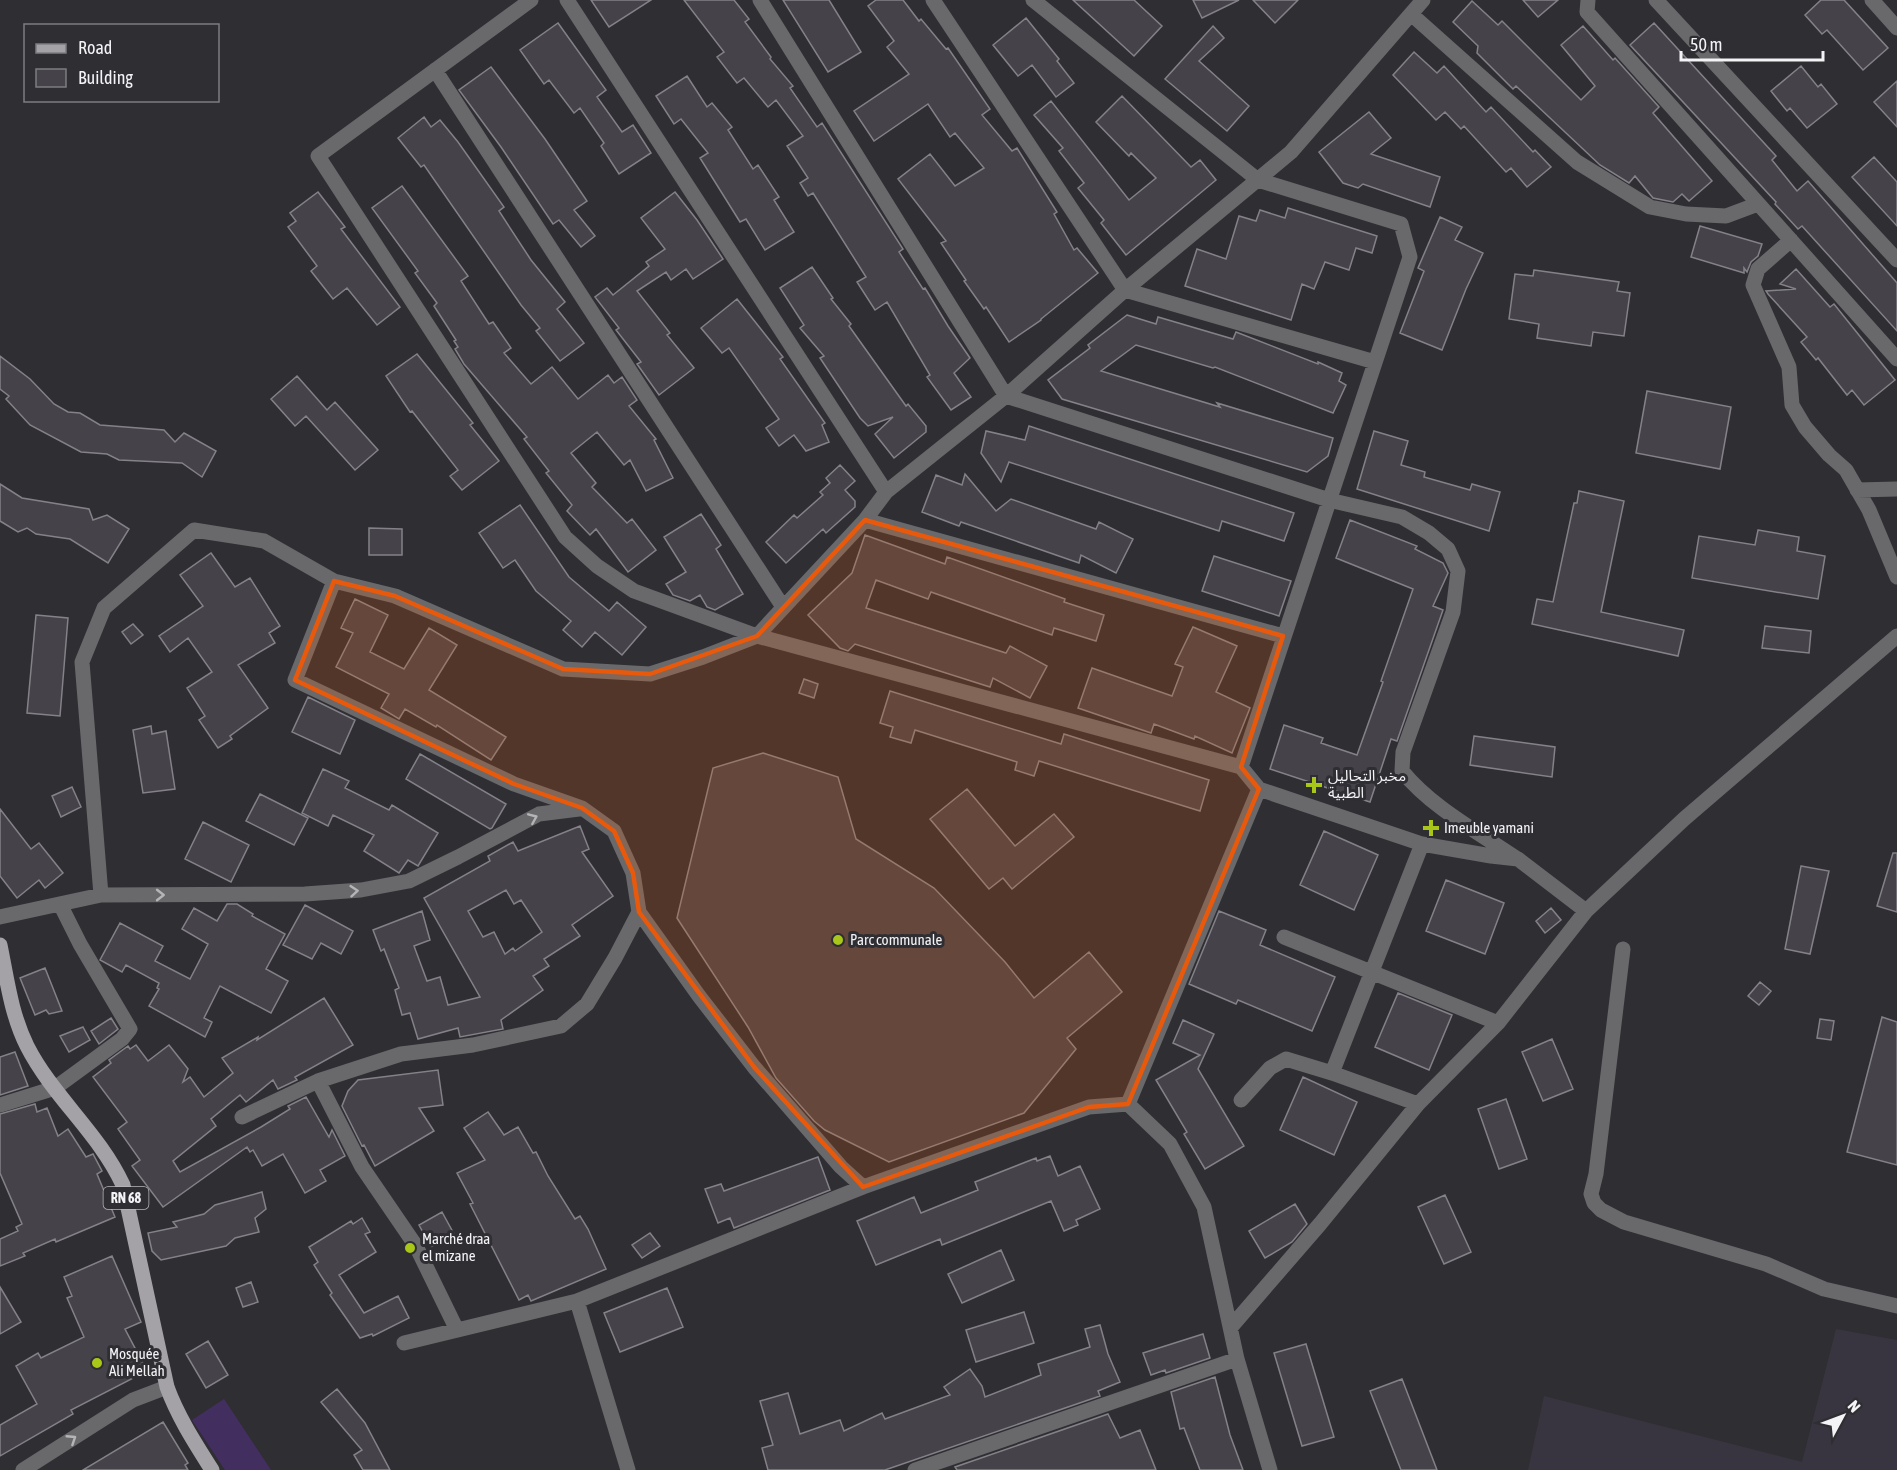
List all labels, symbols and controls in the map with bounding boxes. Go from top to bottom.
legend [24,24,219,102]
scale bar [1681,24,1824,62]
text: 50 m [1690,34,1722,55]
text: Road [78,37,112,58]
text: Building [78,67,133,88]
place label: مخبر التحاليل الطبية [1328,767,1406,801]
marker: مخبر التحاليل الطبية [1305,776,1323,794]
one-way arrow [527,813,538,825]
marker: Imeuble yamani [1422,819,1440,837]
place label: Imeuble yamani [1444,819,1534,836]
one-way arrow [350,884,359,897]
one-way arrow [155,889,164,901]
place label: Parc communale [850,931,943,948]
marker: Parc communale [831,933,845,947]
road number: RN 68 [104,1187,148,1209]
place label: Marché draa el mizane [422,1230,490,1264]
marker: Marché draa el mizane [403,1241,417,1255]
place label: Mosquée Ali Mellah [109,1345,165,1379]
marker: Mosquée Ali Mellah [90,1356,104,1370]
north arrow [1813,1386,1873,1446]
text: N [1844,1397,1864,1416]
one-way arrow [66,1434,76,1446]

